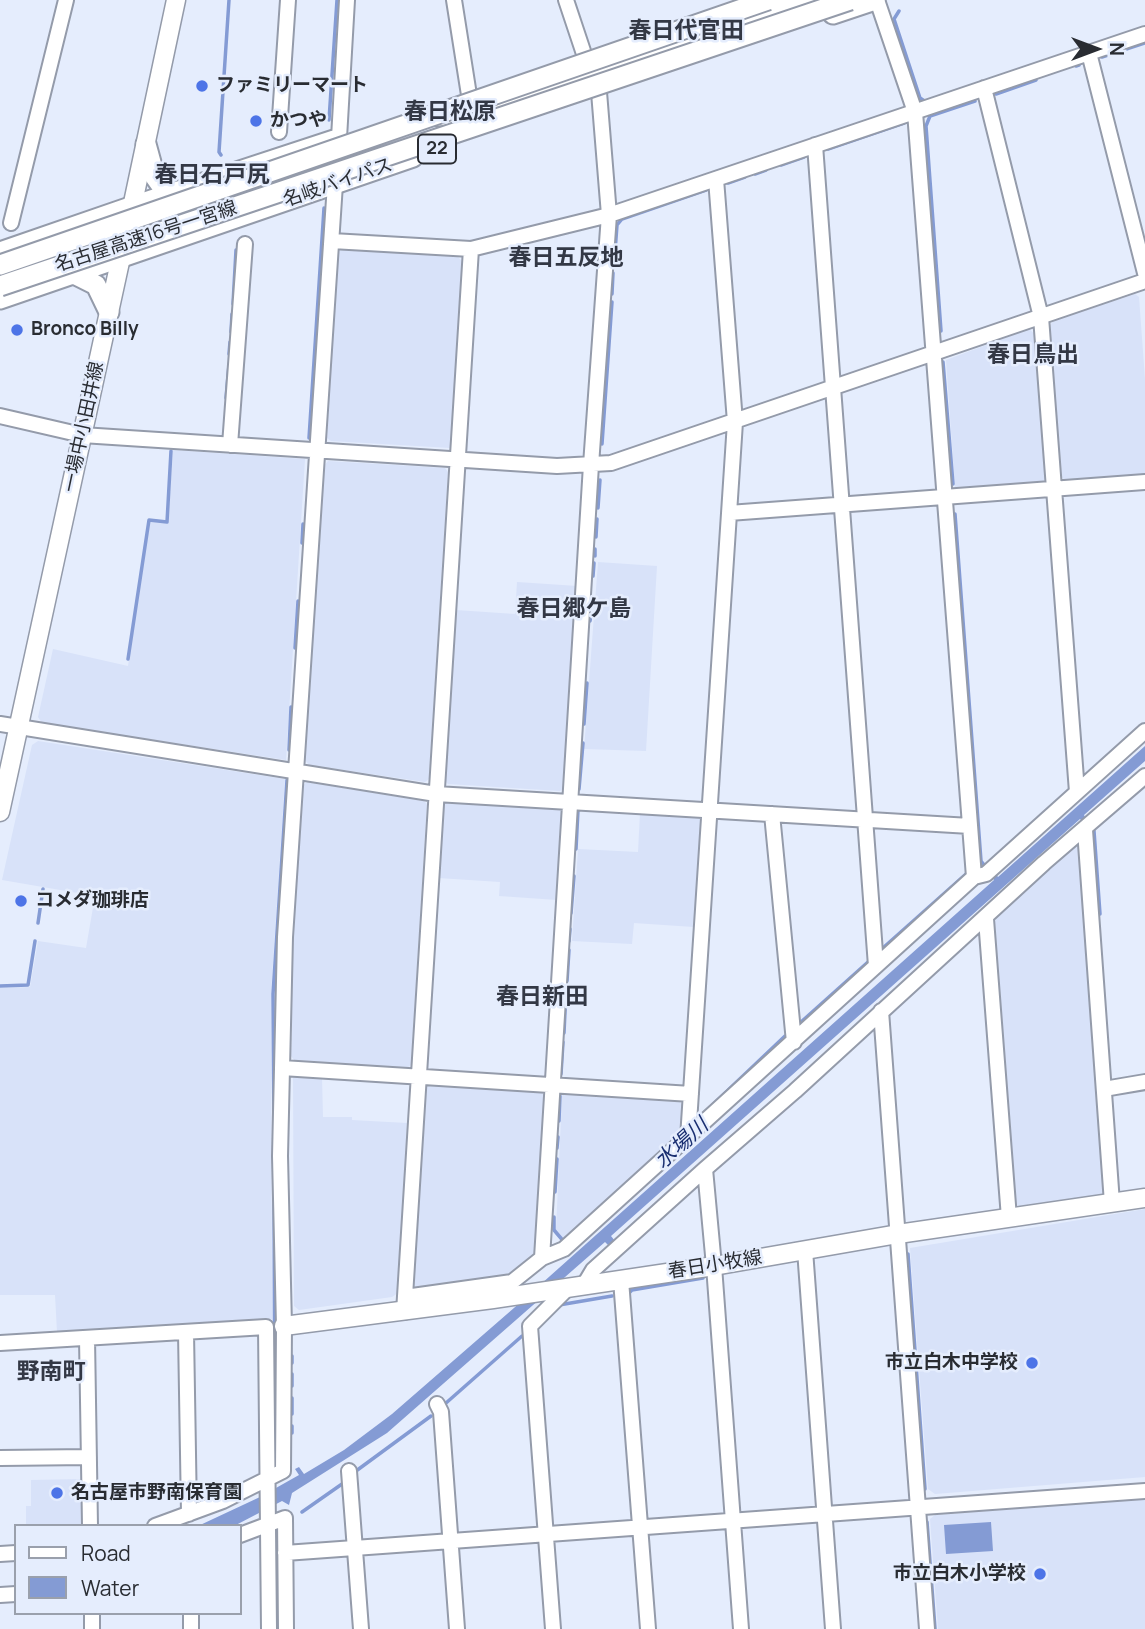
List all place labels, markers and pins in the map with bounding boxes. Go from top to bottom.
place label: ファミリーマート [216,75,368,97]
marker: ファミリーマート [194,78,210,94]
place label: かつや [270,110,327,132]
marker: かつや [248,113,264,129]
place label: Bronco Billy [31,319,139,341]
marker: Bronco Billy [9,322,25,338]
place label: コメダ珈琲店 [35,890,149,912]
marker: コメダ珈琲店 [13,893,29,909]
place label: 市立白木中学校 [885,1352,1018,1374]
marker: 市立白木中学校 [1024,1355,1040,1371]
place label: 名古屋市野南保育園 [71,1482,242,1504]
marker: 名古屋市野南保育園 [49,1485,65,1501]
place label: 市立白木小学校 [893,1563,1026,1585]
marker: 市立白木小学校 [1032,1566,1048,1582]

